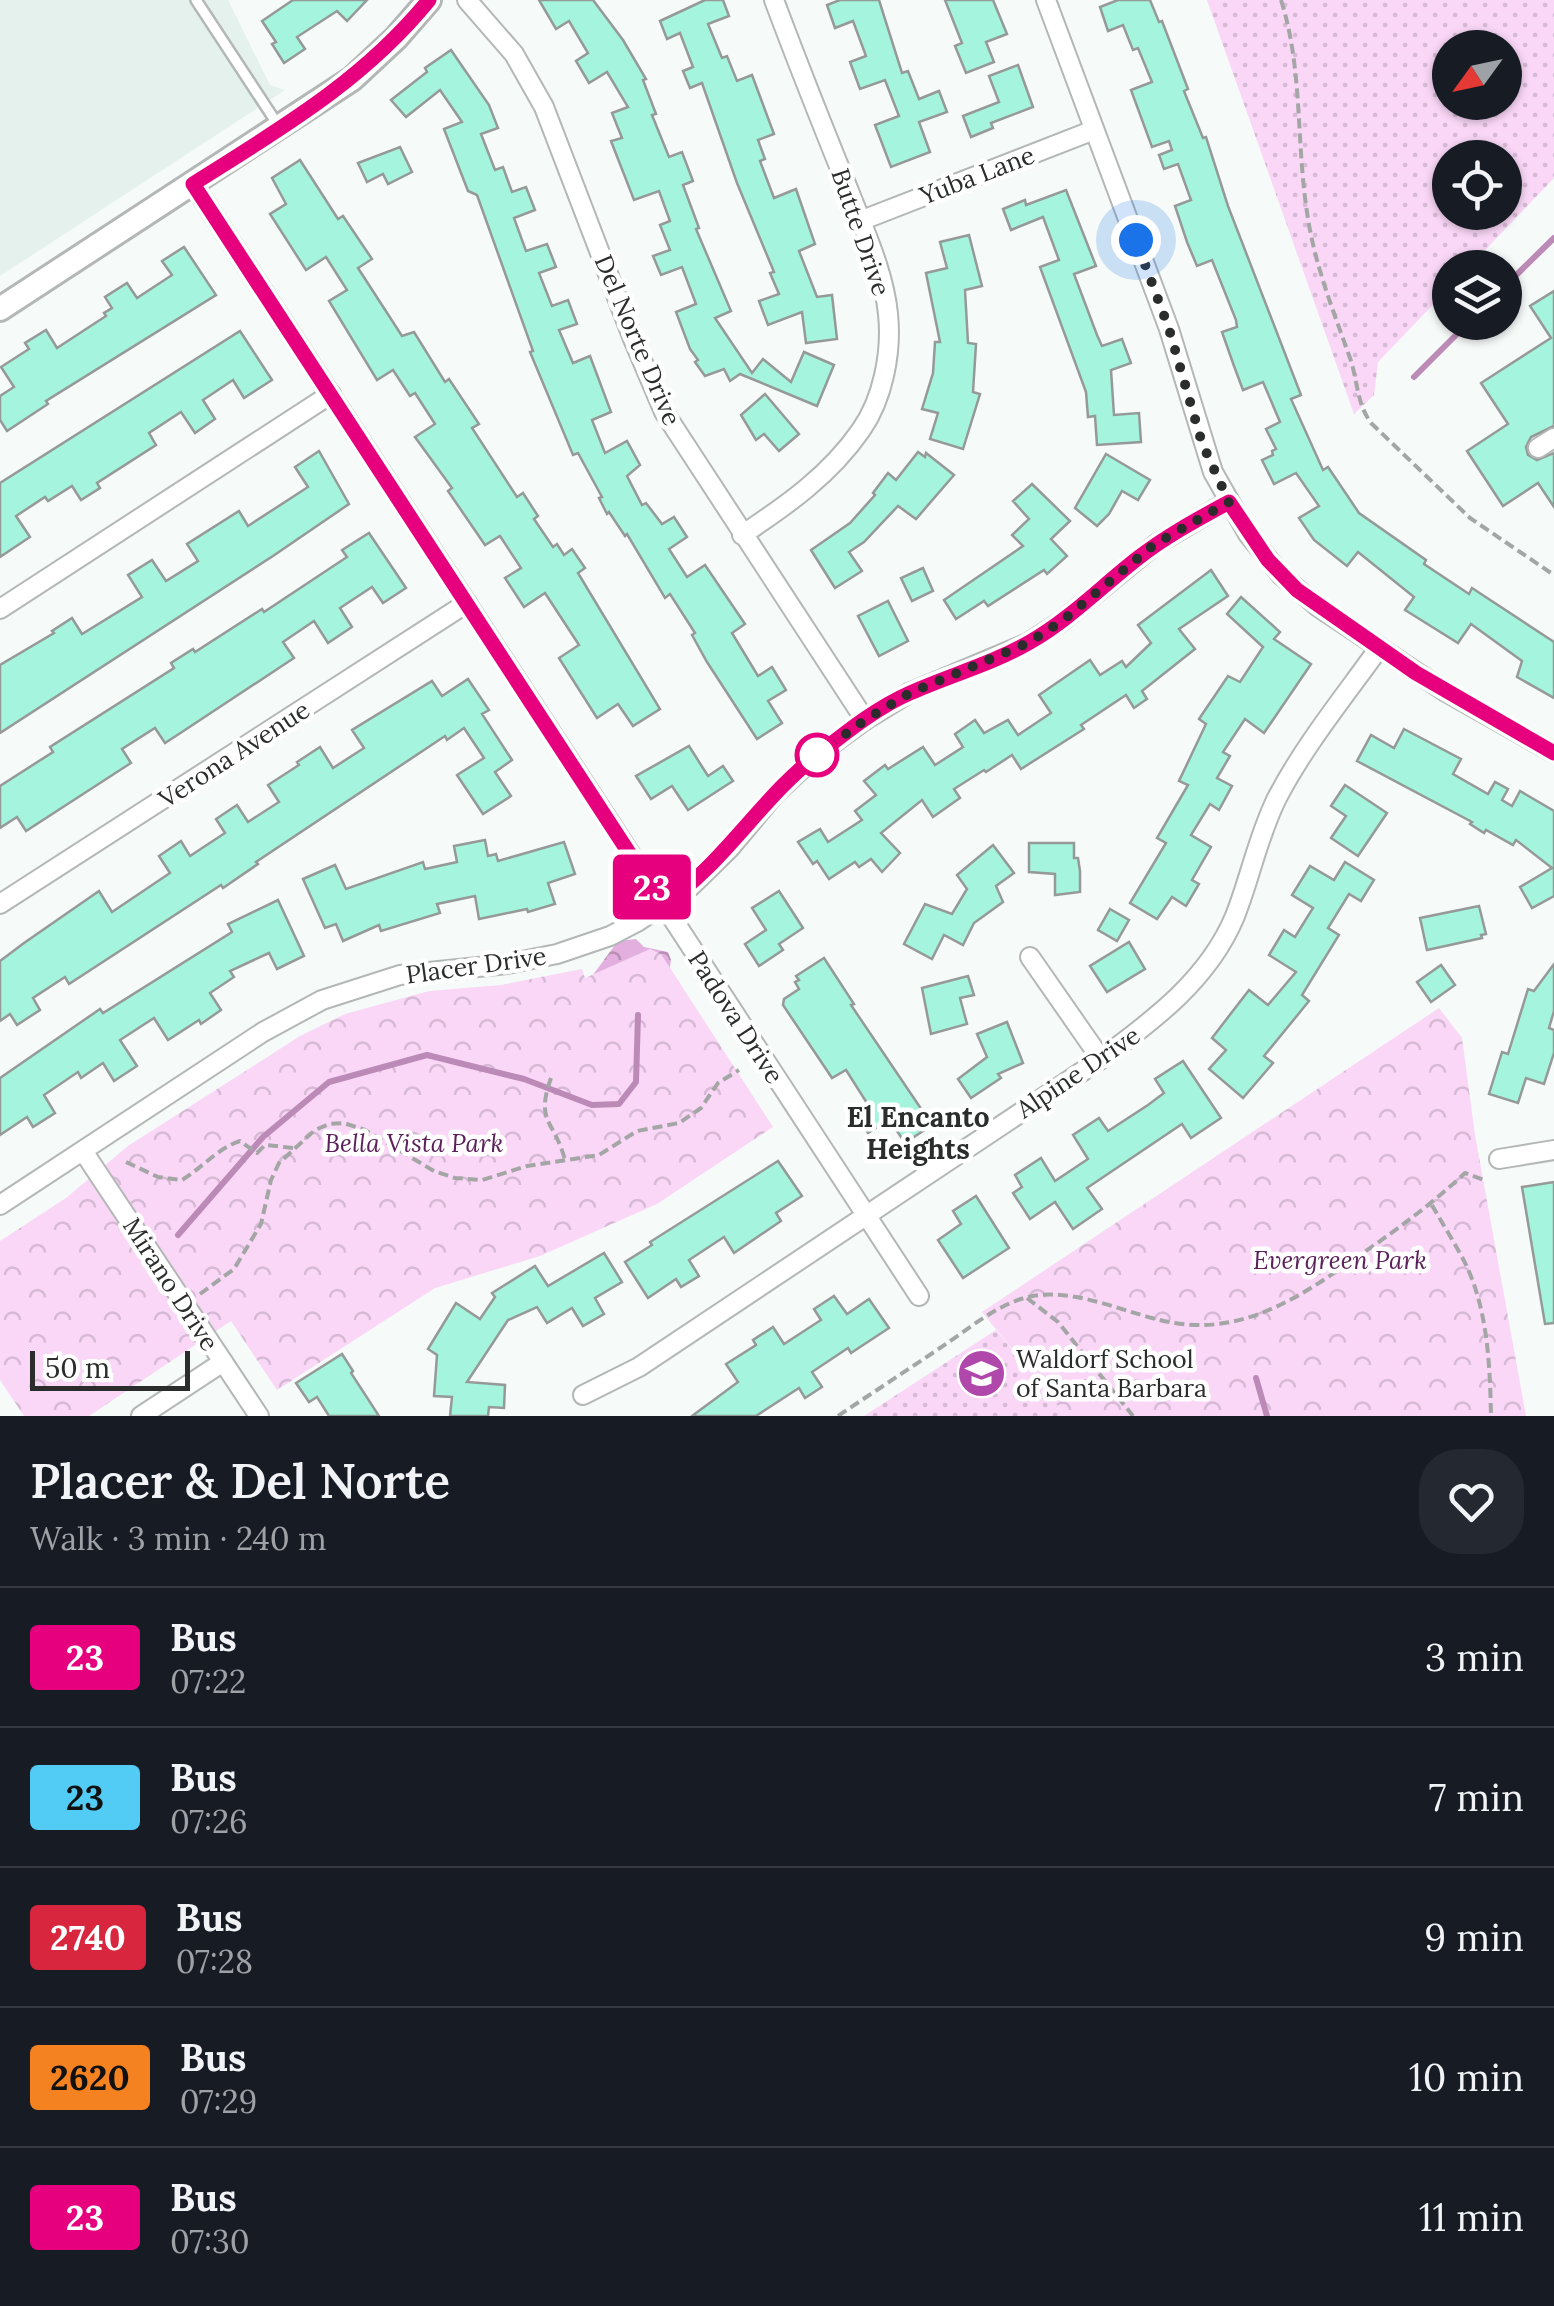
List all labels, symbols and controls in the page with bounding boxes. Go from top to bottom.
north arrow [1432,30,1522,120]
map controls [1432,30,1522,340]
street label: Yuba Lane [914,139,1039,212]
button: locate [1432,140,1522,230]
street label: Butte Drive [824,164,898,300]
your location [1111,215,1161,265]
street label: Del Norte Drive [588,250,688,430]
button: layers [1432,250,1522,340]
street label: Verona Avenue [152,693,316,815]
unlabelled marker [796,734,838,776]
line badge: 23 [607,854,697,920]
text: 23 [633,865,671,910]
street label: Placer Drive [404,939,548,991]
street label: Padova Drive [681,945,791,1089]
street label: Alpine Drive [1009,1019,1146,1126]
district label: El Encanto Heights [846,1099,990,1167]
park label: Bella Vista Park [325,1127,503,1159]
street label: Mirano Drive [116,1211,226,1357]
park label: Evergreen Park [1253,1244,1427,1276]
place label: Waldorf School of Santa Barbara [1016,1343,1207,1404]
scale bar [30,1346,190,1390]
school or university icon: Waldorf School of Santa Barbara [955,1347,1007,1399]
text: 50 m [45,1350,110,1386]
button: heart [1419,1449,1524,1554]
text: Placer & Del Norte [30,1450,450,1511]
text: Walk · 3 min · 240 m [30,1518,327,1559]
text: Bus [170,1613,237,1661]
text: 3 min [1425,1633,1524,1681]
text: 23 [66,1635,104,1680]
text: 07:22 [170,1661,246,1702]
text: Bus [170,1753,237,1801]
text: 7 min [1429,1773,1524,1821]
text: 23 [66,1775,104,1820]
text: 07:26 [170,1801,248,1842]
text: Bus [176,1893,243,1941]
text: 9 min [1424,1913,1524,1961]
text: 2740 [50,1915,126,1960]
text: 07:28 [176,1941,253,1982]
text: Bus [180,2033,246,2081]
text: 10 min [1409,2053,1524,2101]
text: 2620 [50,2055,130,2100]
text: 07:29 [180,2081,257,2122]
text: Bus [170,2173,237,2221]
text: 11 min [1419,2193,1524,2241]
text: 23 [66,2195,104,2240]
text: 07:30 [170,2221,250,2262]

